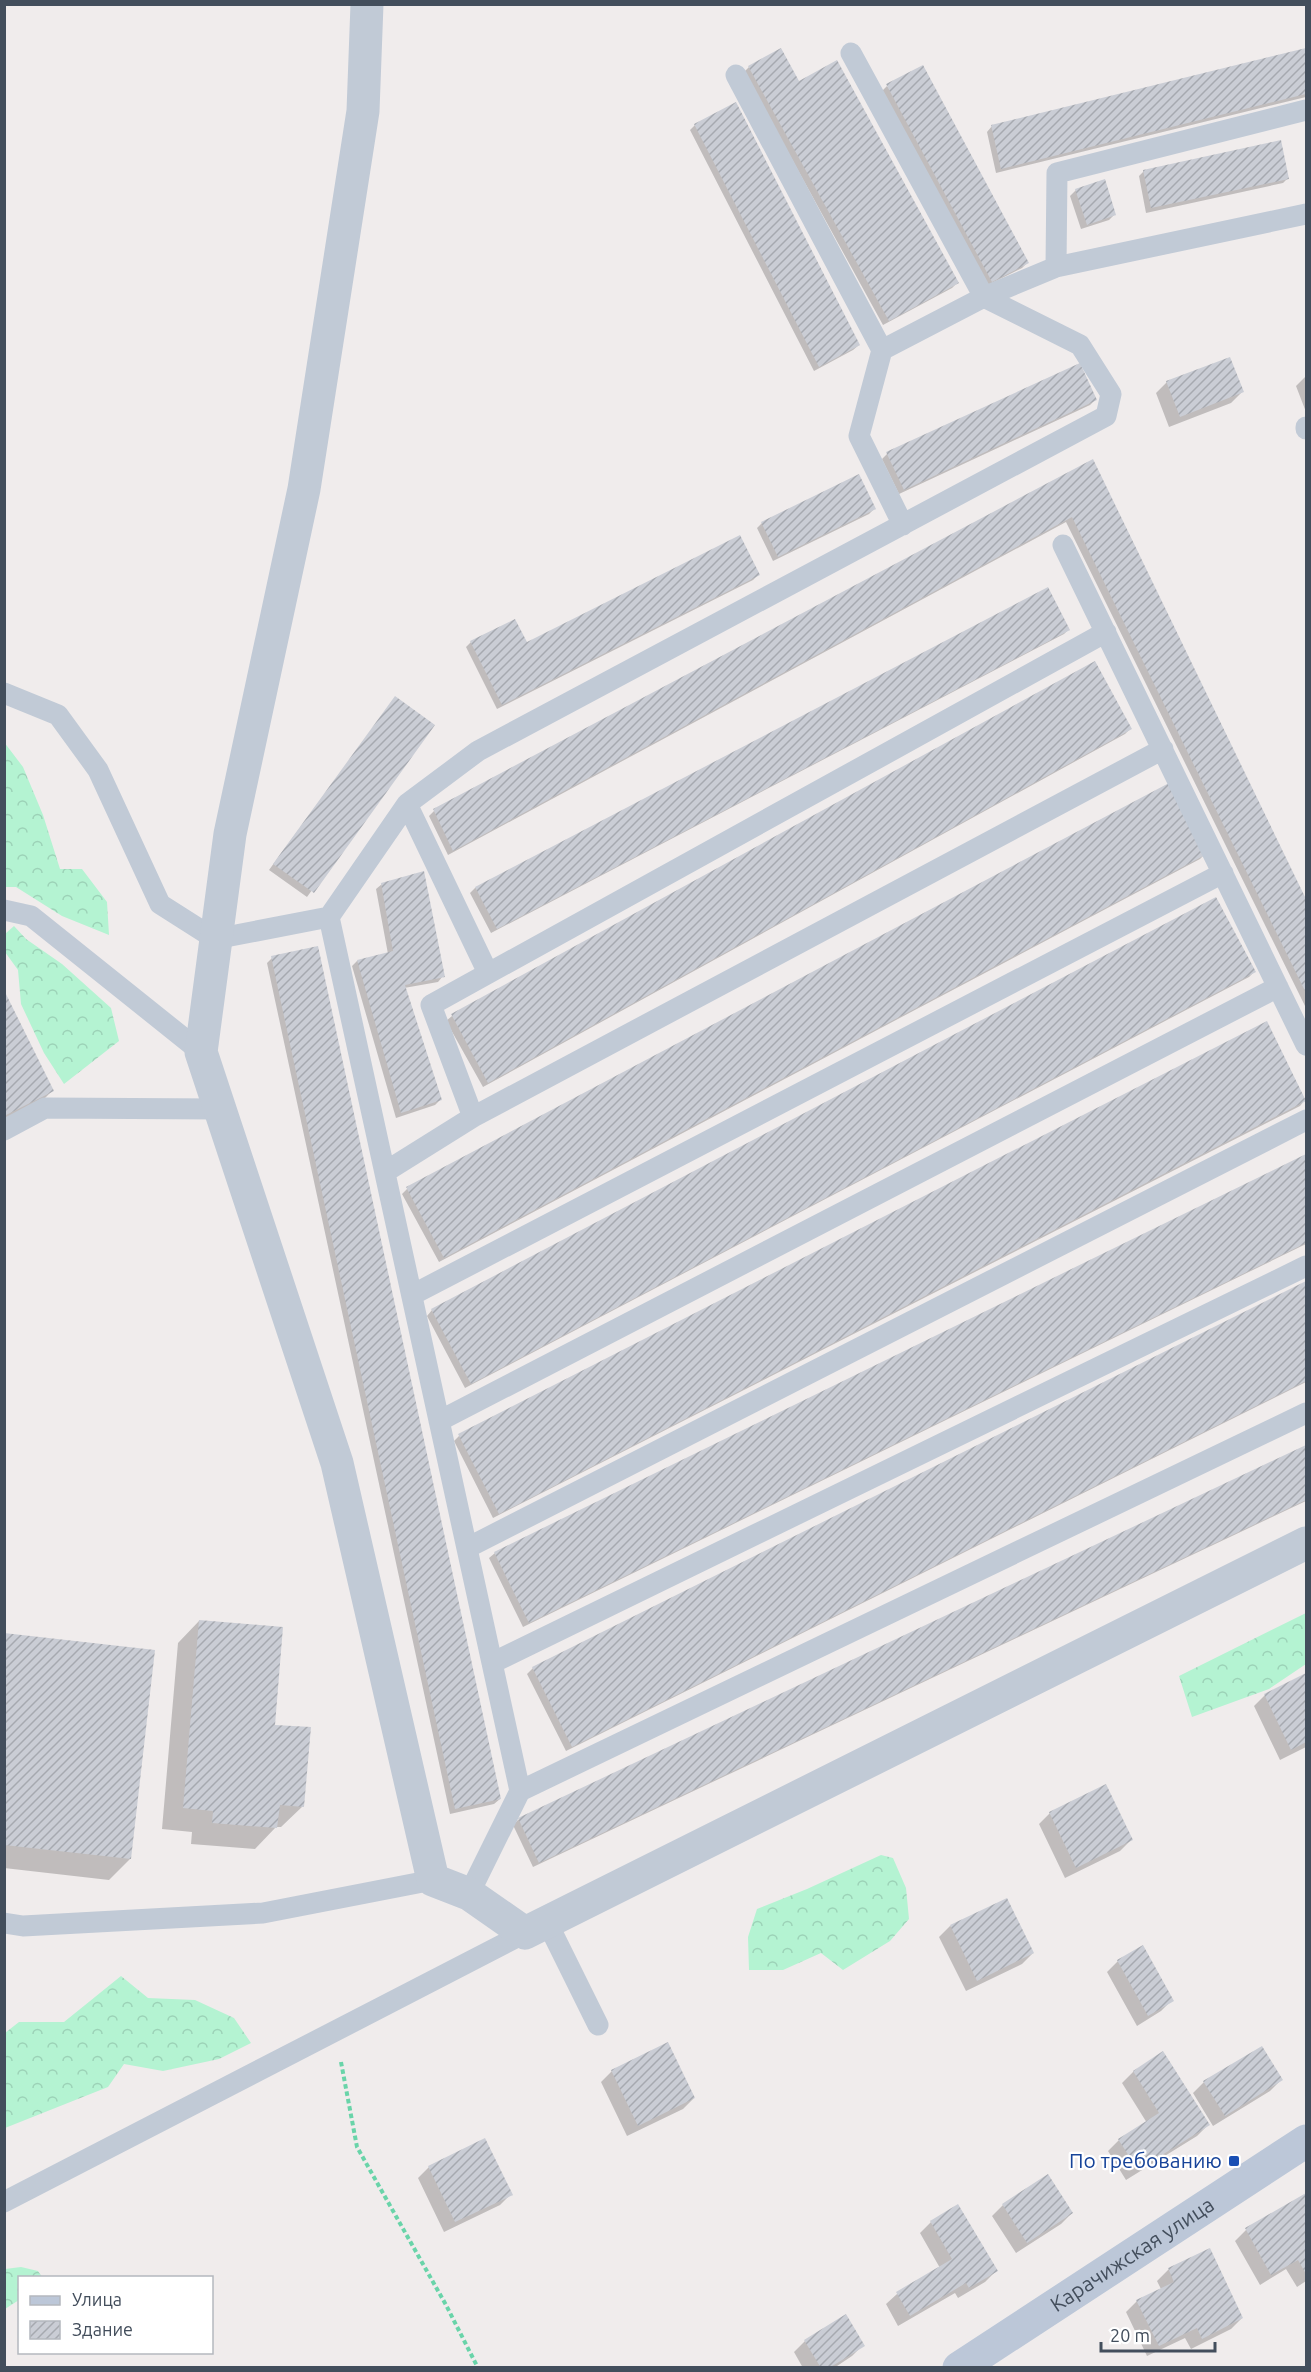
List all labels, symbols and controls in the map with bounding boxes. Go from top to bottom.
place label: По требованию [1069,2148,1222,2172]
marker: По требованию [1227,2154,1241,2168]
street label: Карачижская улица [1045,2192,1218,2316]
legend [18,2276,213,2354]
text: Улица [72,2289,122,2309]
scale bar [1101,2315,1215,2353]
text: Здание [72,2319,133,2339]
text: 20 m [1110,2325,1150,2345]

